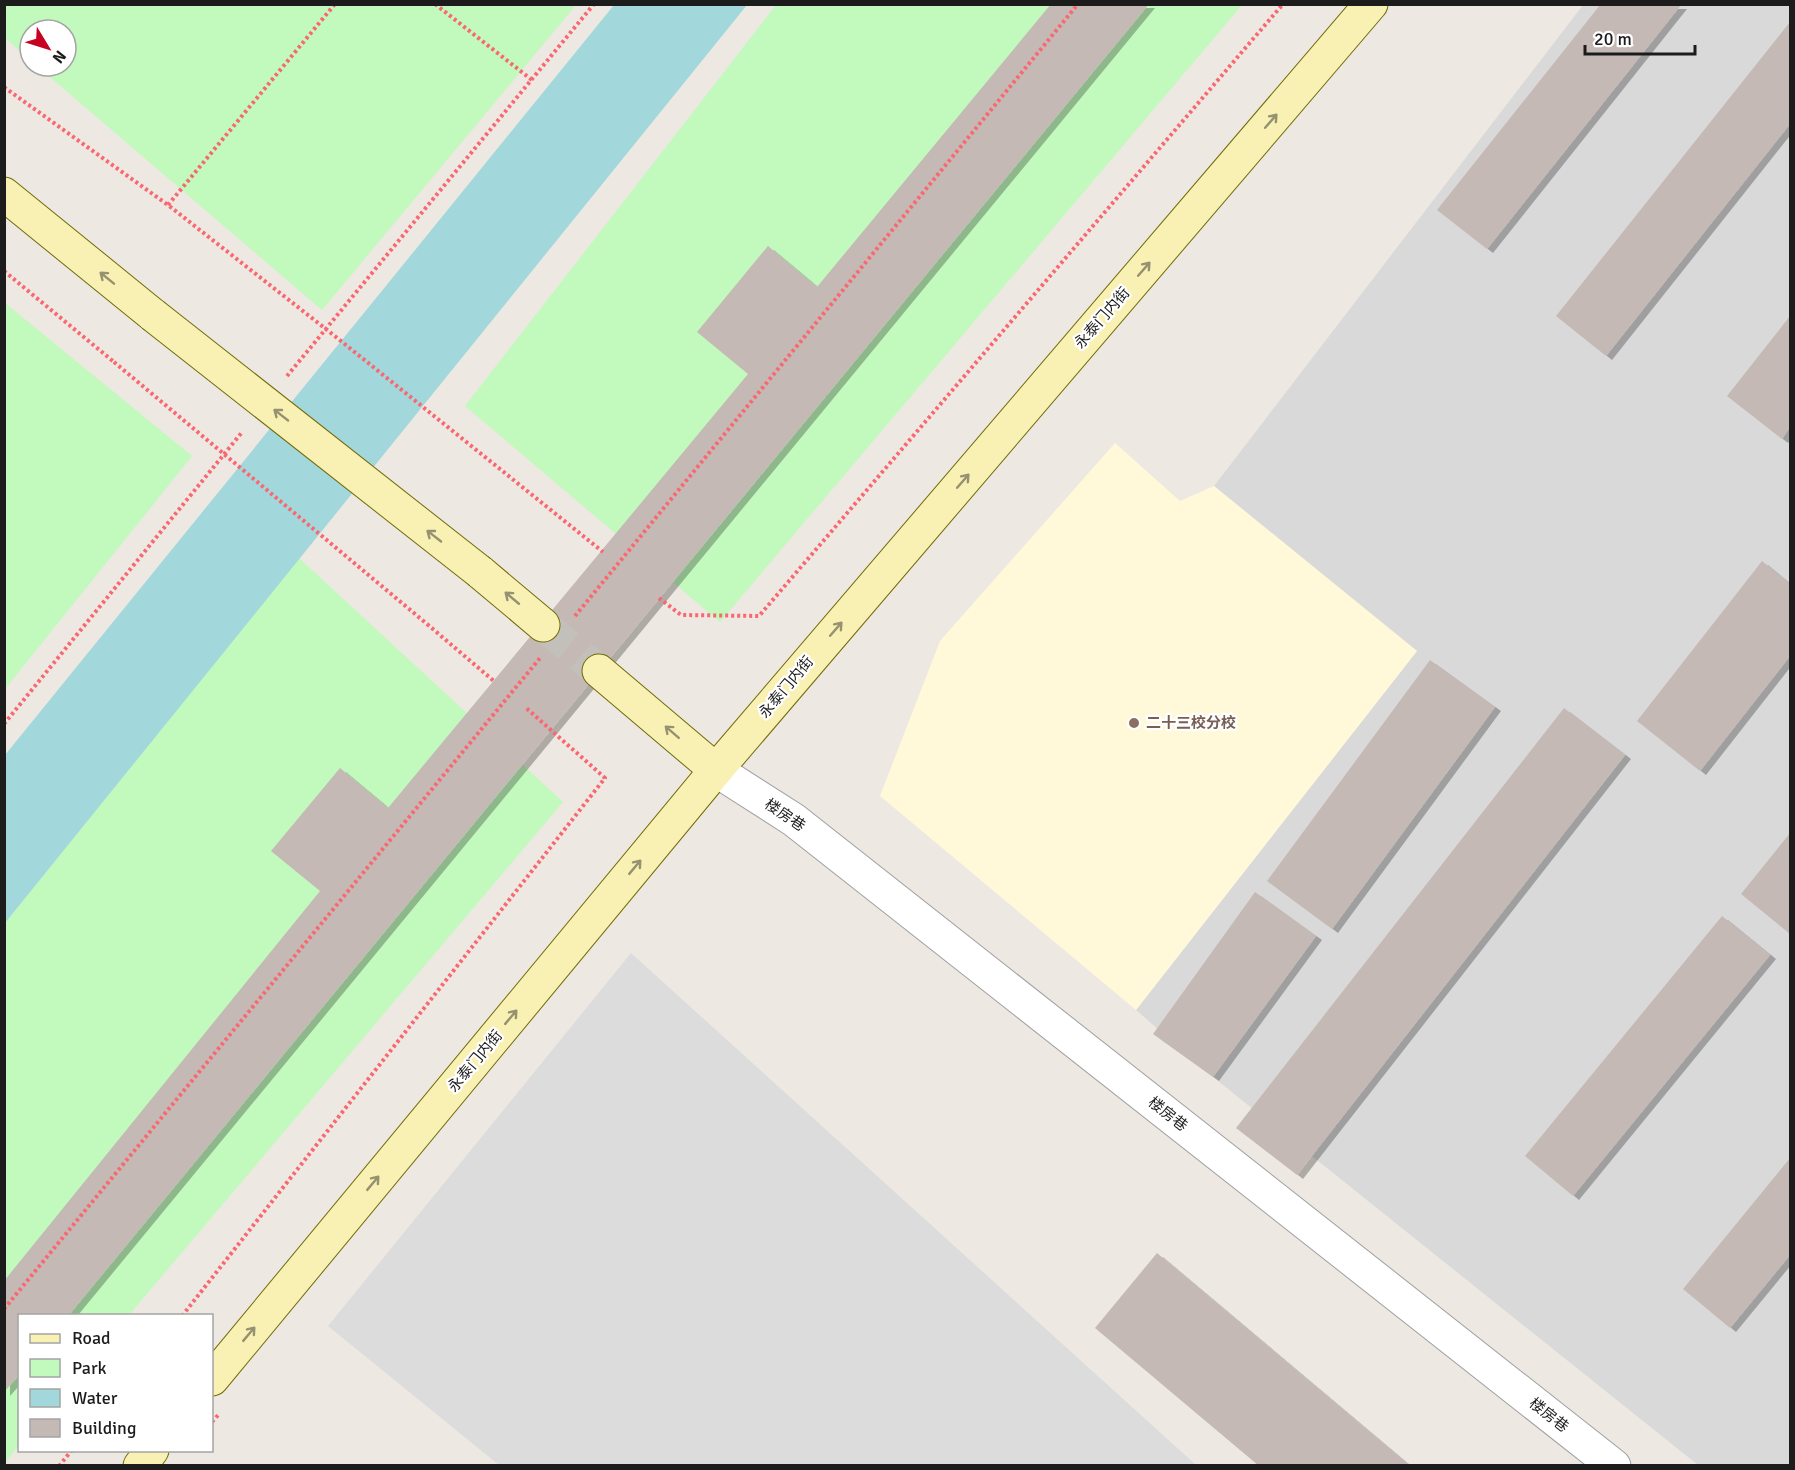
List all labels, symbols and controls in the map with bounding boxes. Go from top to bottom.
north arrow [18,18,78,78]
scale bar [1585,18,1694,56]
text: 20 m [1594,28,1632,50]
text: N [48,46,70,67]
one-way arrow [1264,114,1278,129]
one-way arrow [1137,262,1151,277]
one-way arrow [99,272,115,285]
street label: 永泰门内街 [1071,284,1133,352]
one-way arrow [273,409,289,422]
one-way arrow [956,473,969,489]
one-way arrow [426,529,442,542]
one-way arrow [505,591,520,605]
one-way arrow [829,622,843,637]
street label: 永泰门内街 [755,652,817,722]
place label: 二十三校分校 [1146,714,1236,732]
marker: 二十三校分校 [1127,716,1141,730]
one-way arrow [664,725,680,738]
street label: 楼房巷 [761,795,809,835]
one-way arrow [628,860,642,875]
one-way arrow [504,1010,518,1025]
street label: 永泰门内街 [444,1026,506,1096]
street label: 楼房巷 [1145,1093,1191,1135]
one-way arrow [366,1176,380,1191]
legend [18,1314,213,1452]
one-way arrow [242,1326,255,1342]
text: Road [72,1327,111,1349]
text: Park [72,1357,107,1379]
text: Water [72,1387,118,1409]
street label: 楼房巷 [1526,1394,1572,1436]
text: Building [72,1417,136,1439]

